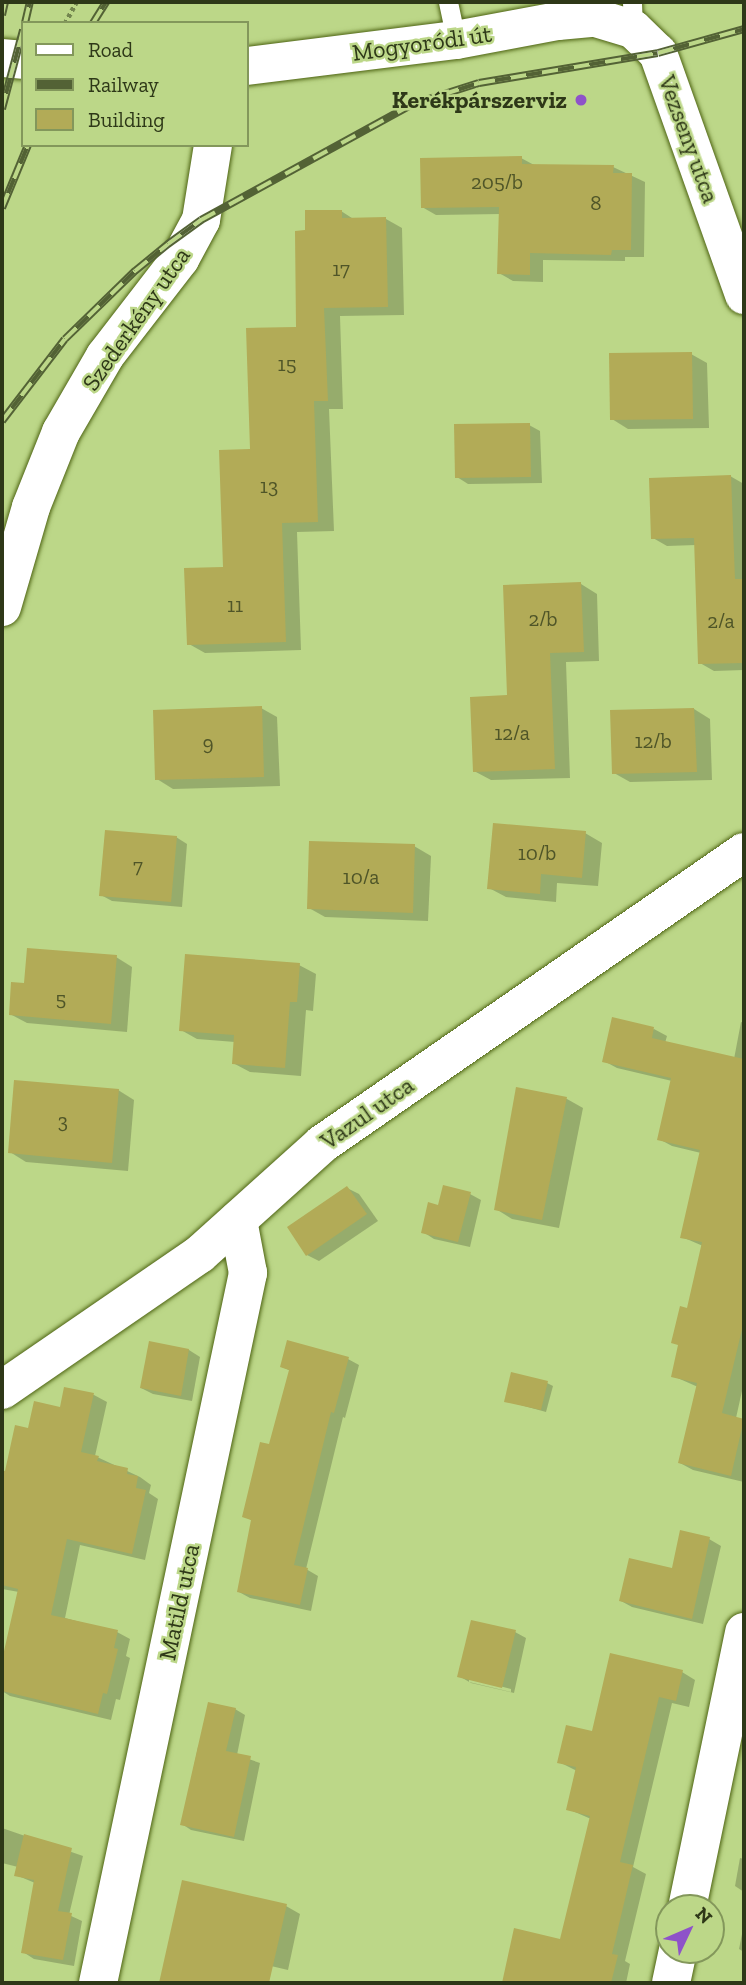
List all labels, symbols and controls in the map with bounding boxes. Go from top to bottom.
street label: Mogyoródi út [350,19,494,67]
legend [21,21,248,147]
text: Road [88,37,133,62]
street label: Vezseny utca [653,71,725,207]
text: Railway [88,72,159,97]
place label: Kerékpárszerviz [392,86,567,114]
marker: Kerékpárszerviz [573,92,589,108]
text: Building [88,107,165,132]
house number: 205/b [471,169,523,195]
house number: 8 [590,190,602,216]
street label: Szederkény utca [76,242,196,396]
house number: 17 [332,256,350,282]
house number: 15 [278,351,296,377]
house number: 13 [260,473,278,499]
house number: 11 [227,592,243,618]
house number: 2/b [528,606,558,632]
house number: 2/a [707,608,735,634]
house number: 12/a [494,720,530,746]
house number: 12/b [634,728,672,754]
house number: 9 [202,730,214,756]
house number: 10/b [518,840,556,866]
house number: 7 [133,853,143,879]
house number: 10/a [343,864,379,890]
house number: 5 [56,986,66,1012]
street label: Vazul utca [315,1070,419,1156]
house number: 3 [58,1108,68,1134]
street label: Matild utca [153,1541,205,1663]
north arrow [655,1894,725,1964]
text: N [691,1902,717,1929]

